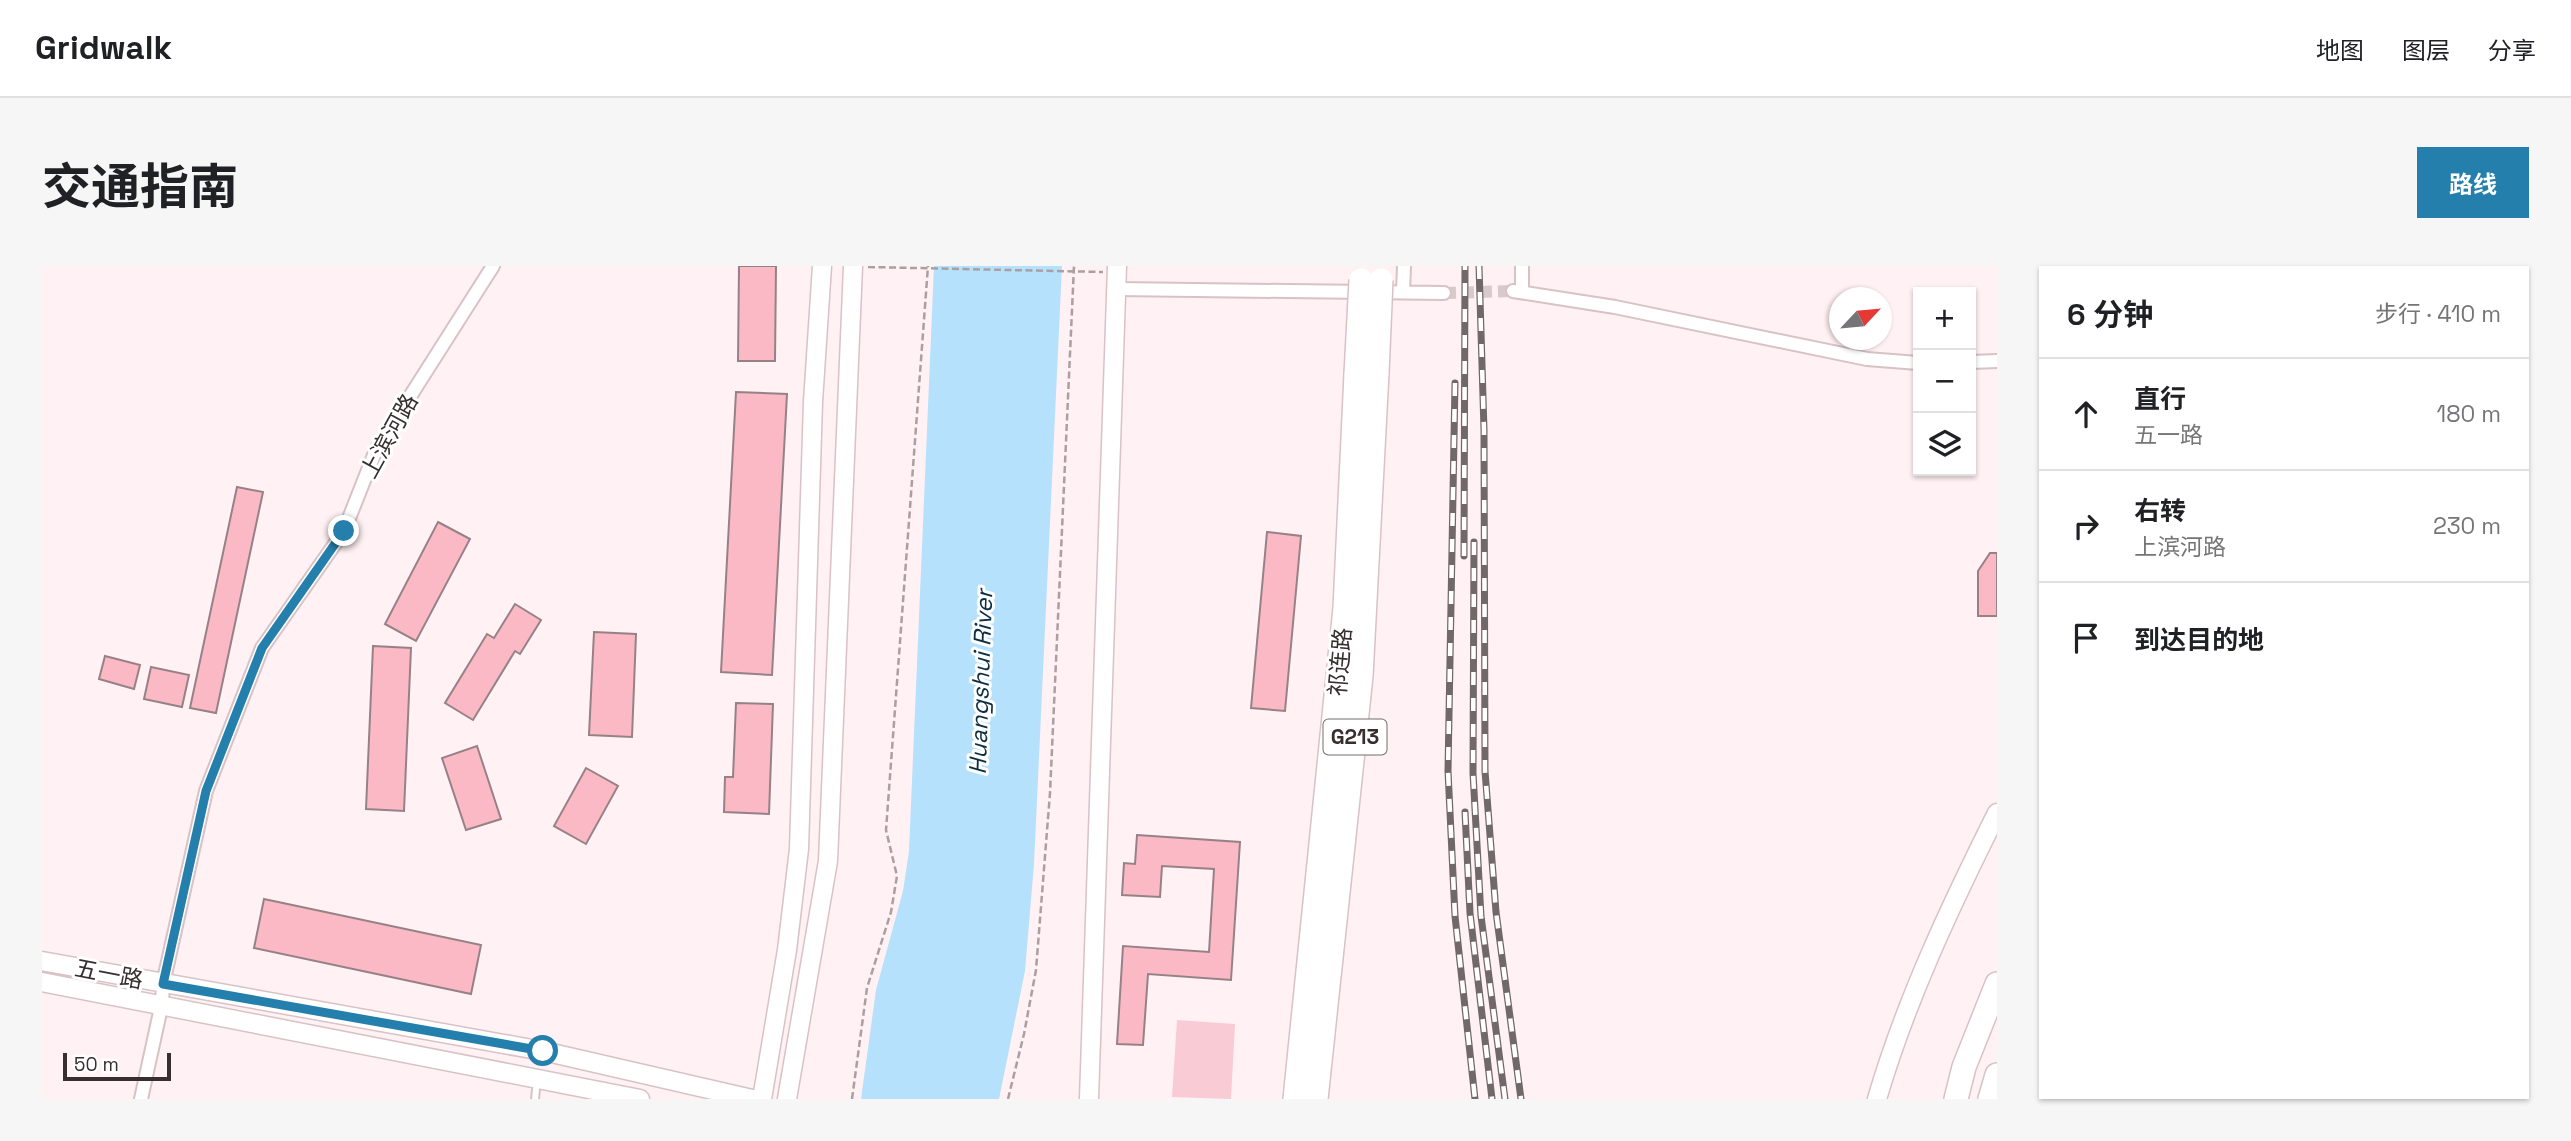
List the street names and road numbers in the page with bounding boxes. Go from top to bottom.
street label: 上滨河路 [354,388,424,484]
street label: 祁连路 [1322,626,1358,698]
road number: G213 [1324,720,1386,755]
street label: 五一路 [72,953,146,995]

